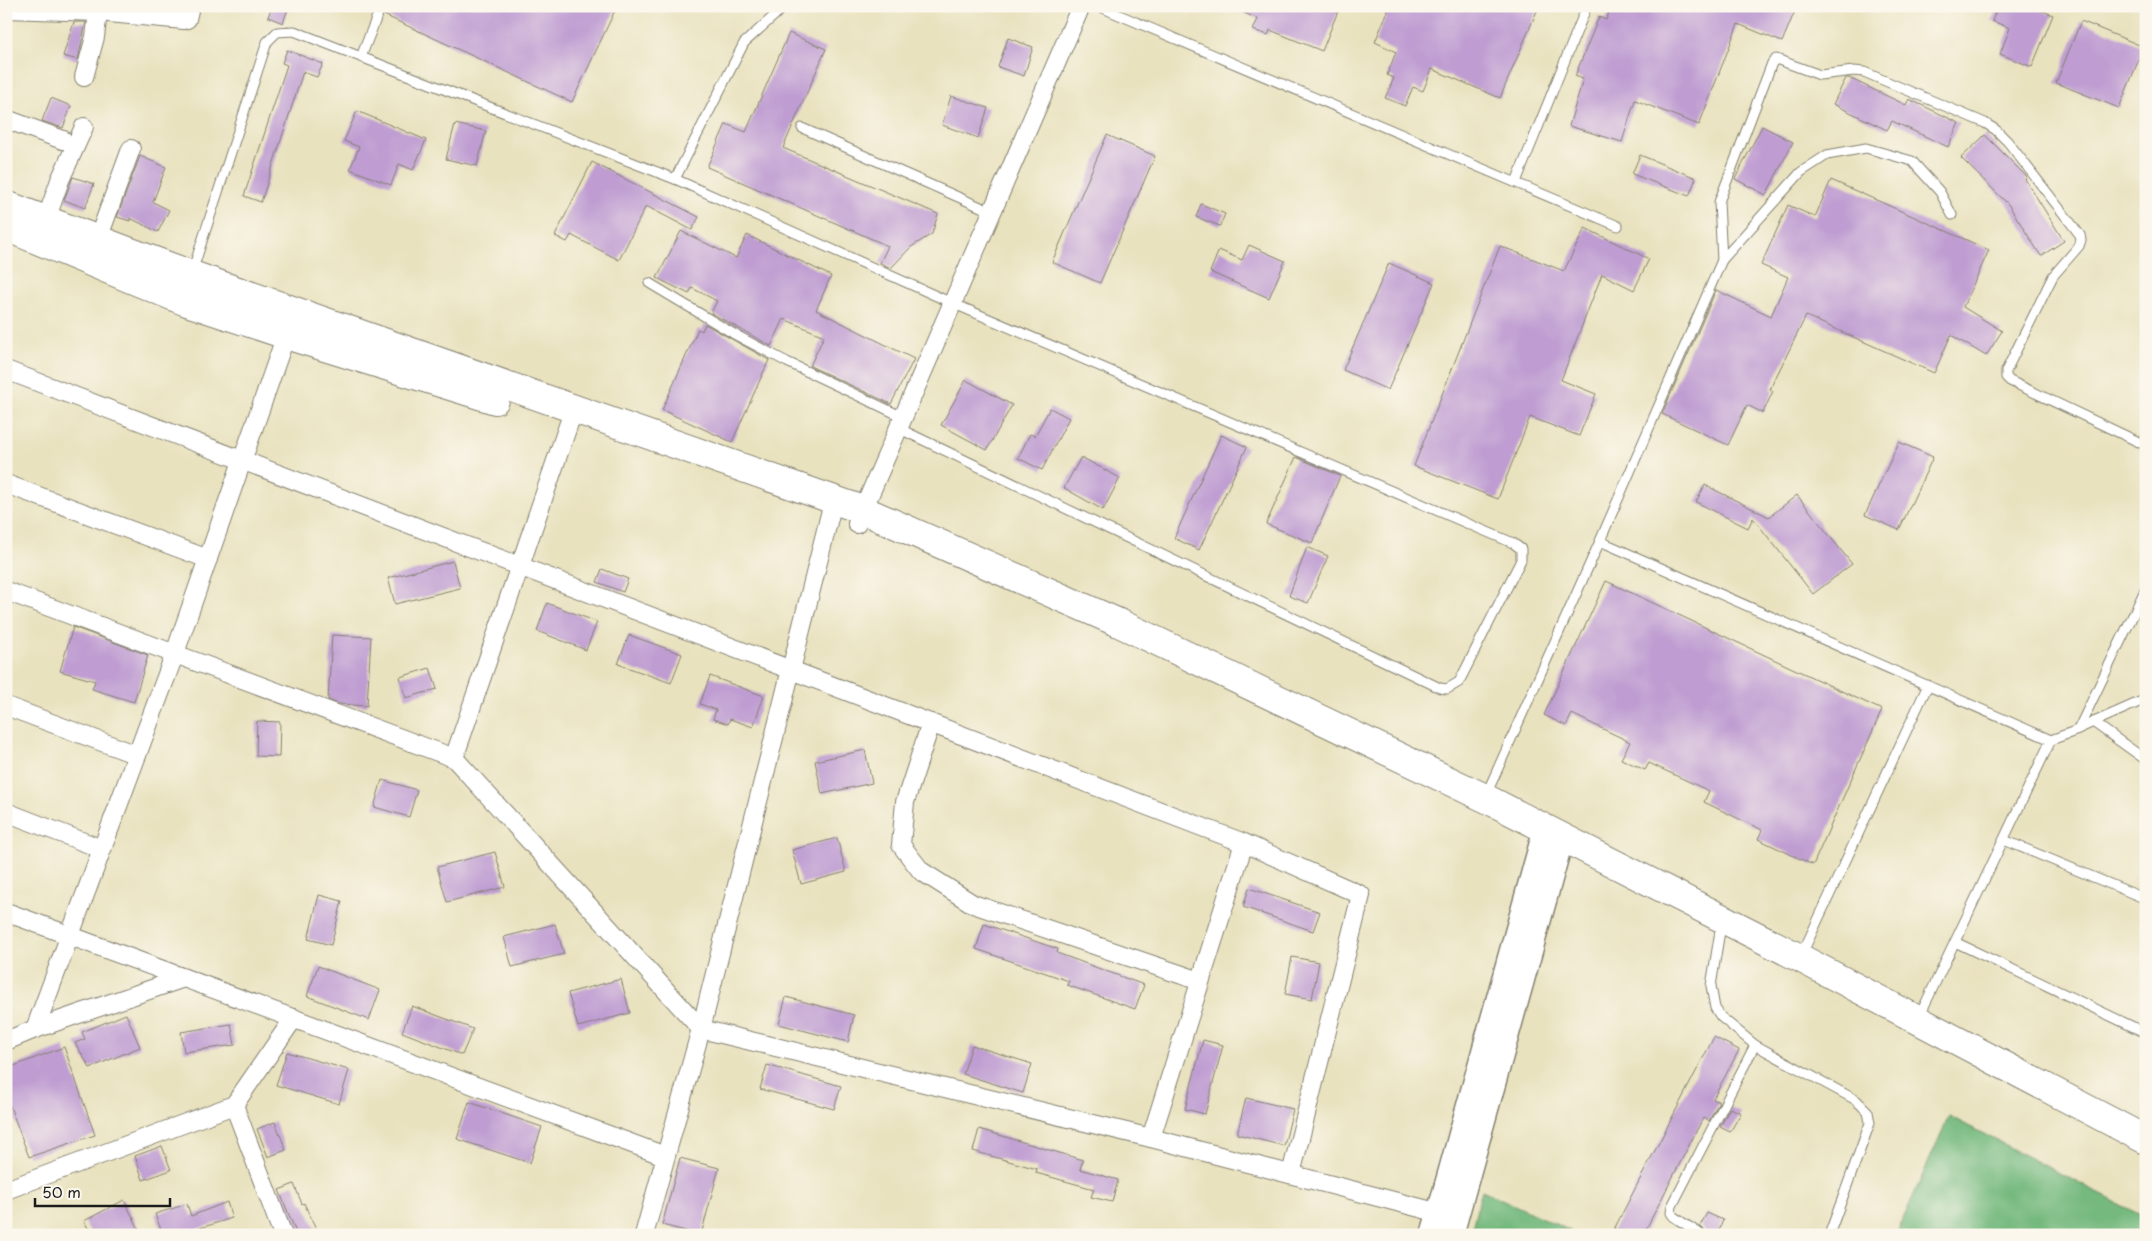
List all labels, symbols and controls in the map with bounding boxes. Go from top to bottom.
scale bar [35,1176,170,1208]
text: 50 m [42,1180,81,1203]

